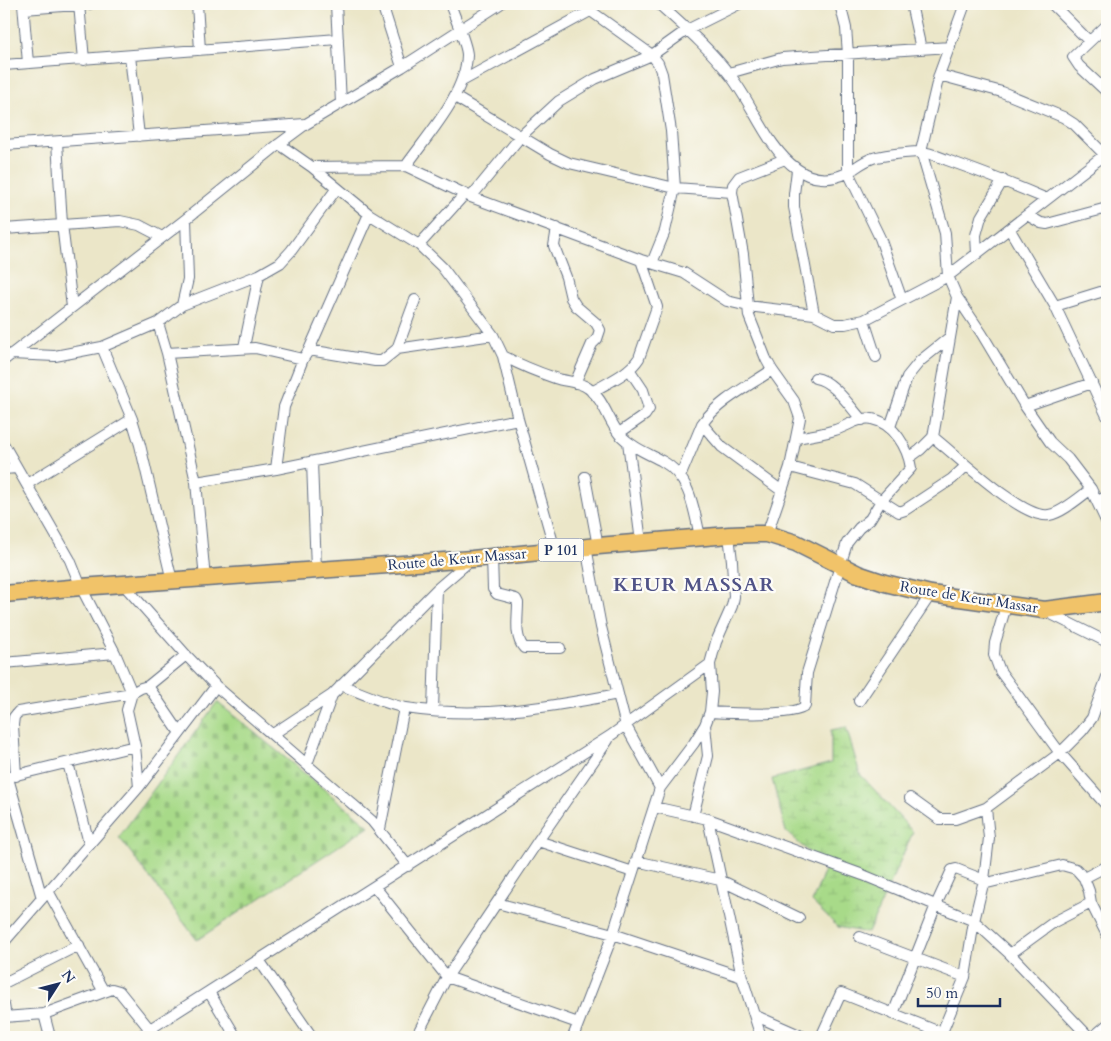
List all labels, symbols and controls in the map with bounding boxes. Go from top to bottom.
road number: P 101 [538,538,584,562]
street label: Route de Keur Massar [387,543,528,575]
district label: KEUR MASSAR [613,571,775,598]
street label: Route de Keur Massar [899,576,1040,618]
north arrow [32,958,82,1008]
text: N [57,966,79,987]
scale bar [918,976,1001,1008]
text: 50 m [926,983,958,1003]

